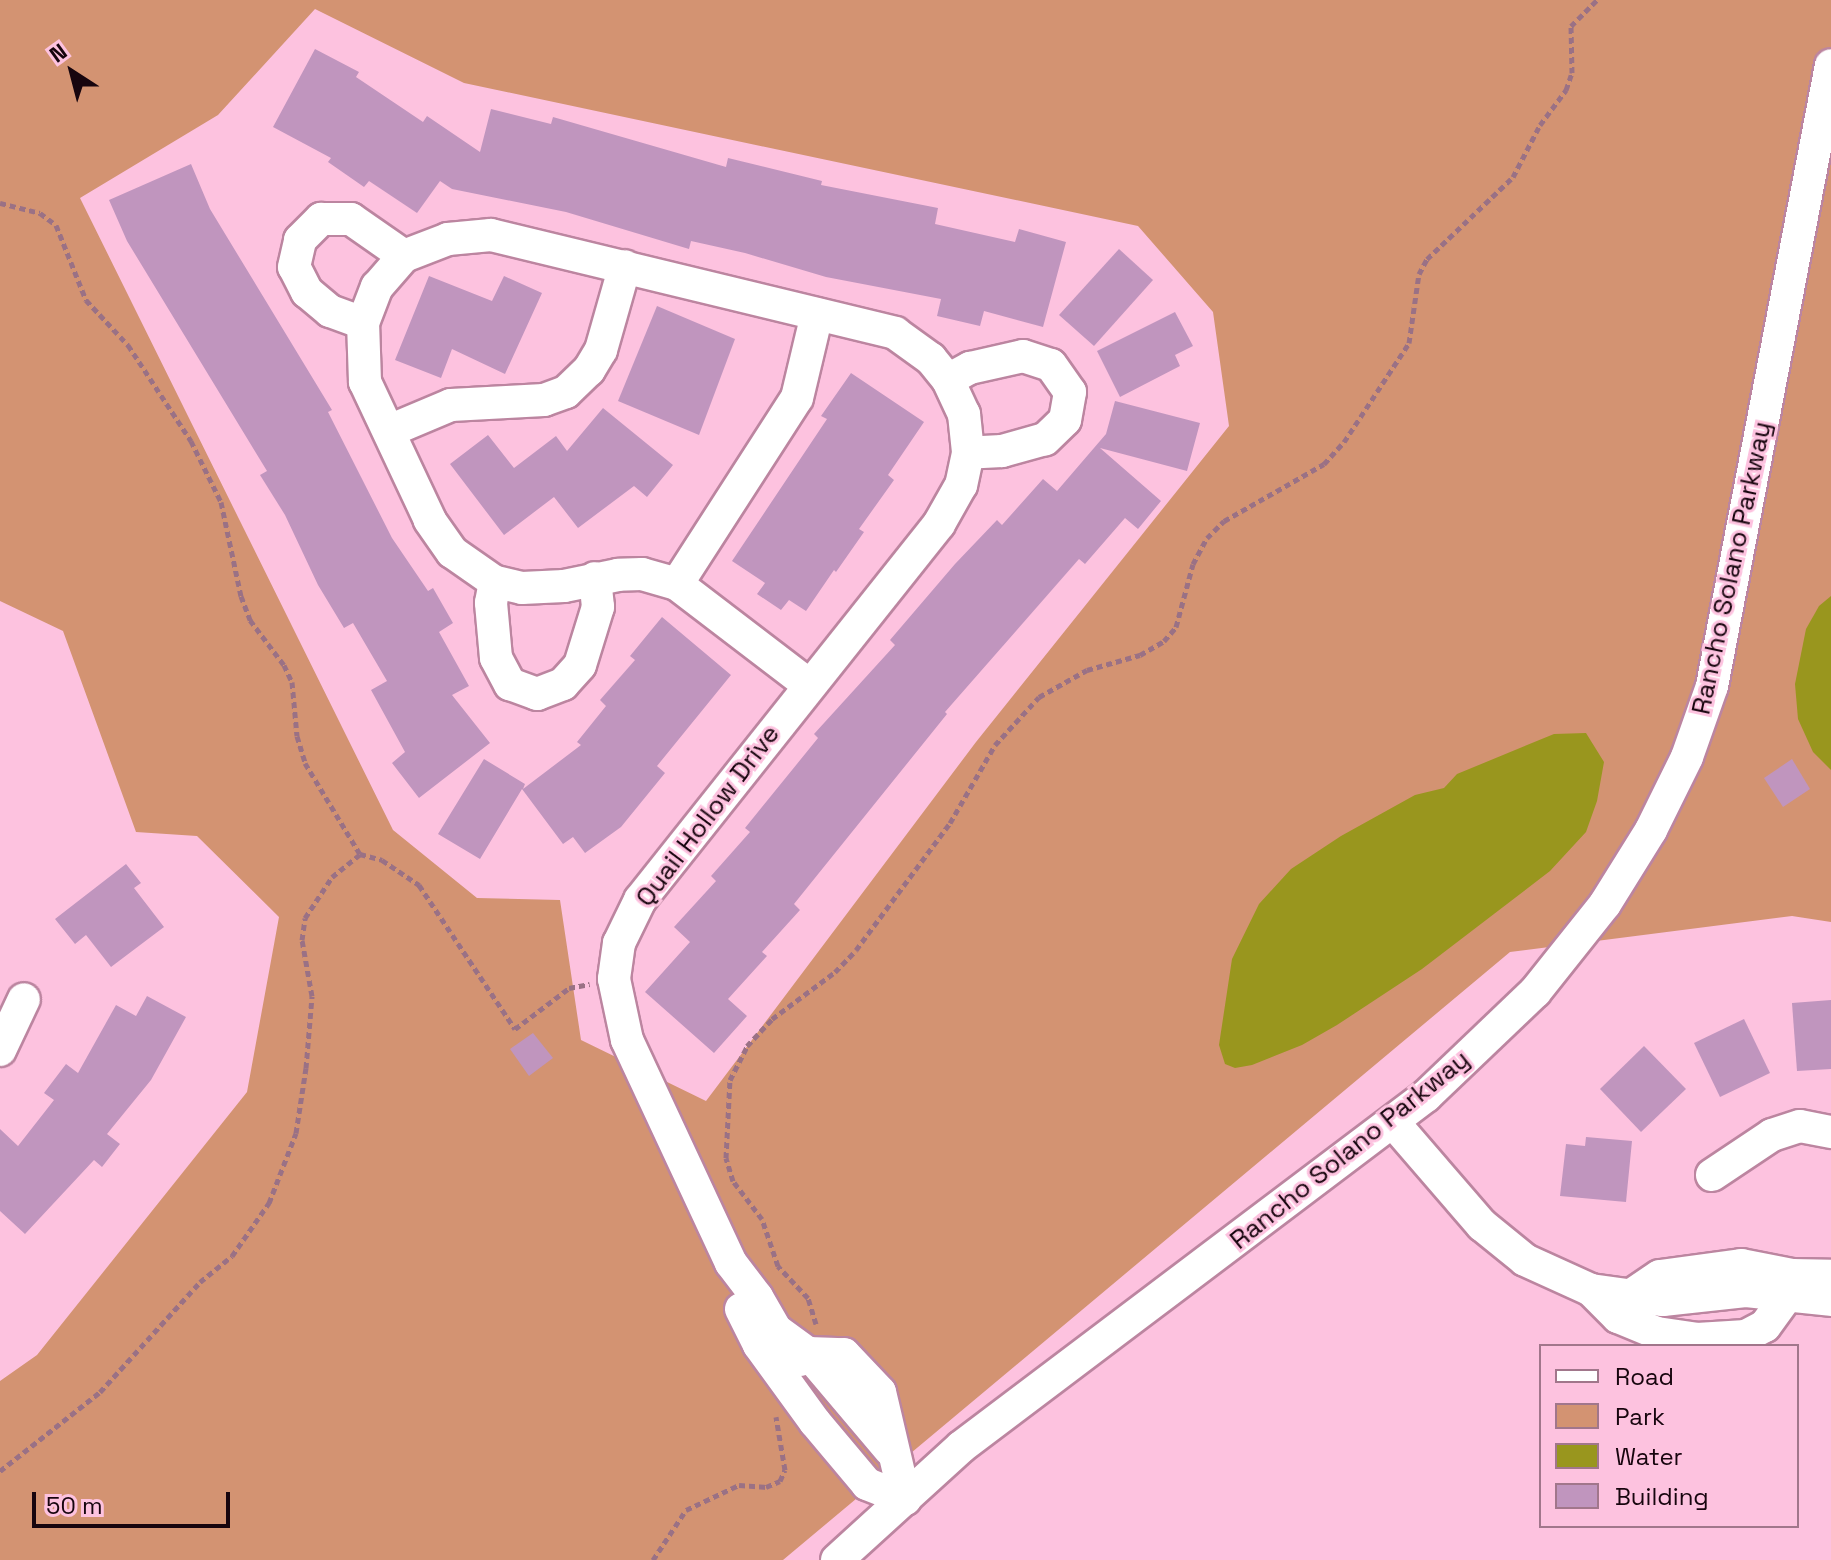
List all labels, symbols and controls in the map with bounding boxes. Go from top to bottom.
north arrow [32,32,112,112]
text: N [44,37,72,68]
street label: Rancho Solano Parkway [1686,419,1778,717]
street label: Quail Hollow Drive [630,719,786,913]
street label: Rancho Solano Parkway [1224,1044,1476,1256]
legend [1539,1344,1799,1528]
text: Road [1615,1361,1674,1392]
text: Park [1615,1401,1665,1432]
text: Water [1615,1441,1683,1472]
scale bar [36,1476,234,1526]
text: Building [1615,1481,1709,1512]
text: 50 m [46,1490,103,1521]

